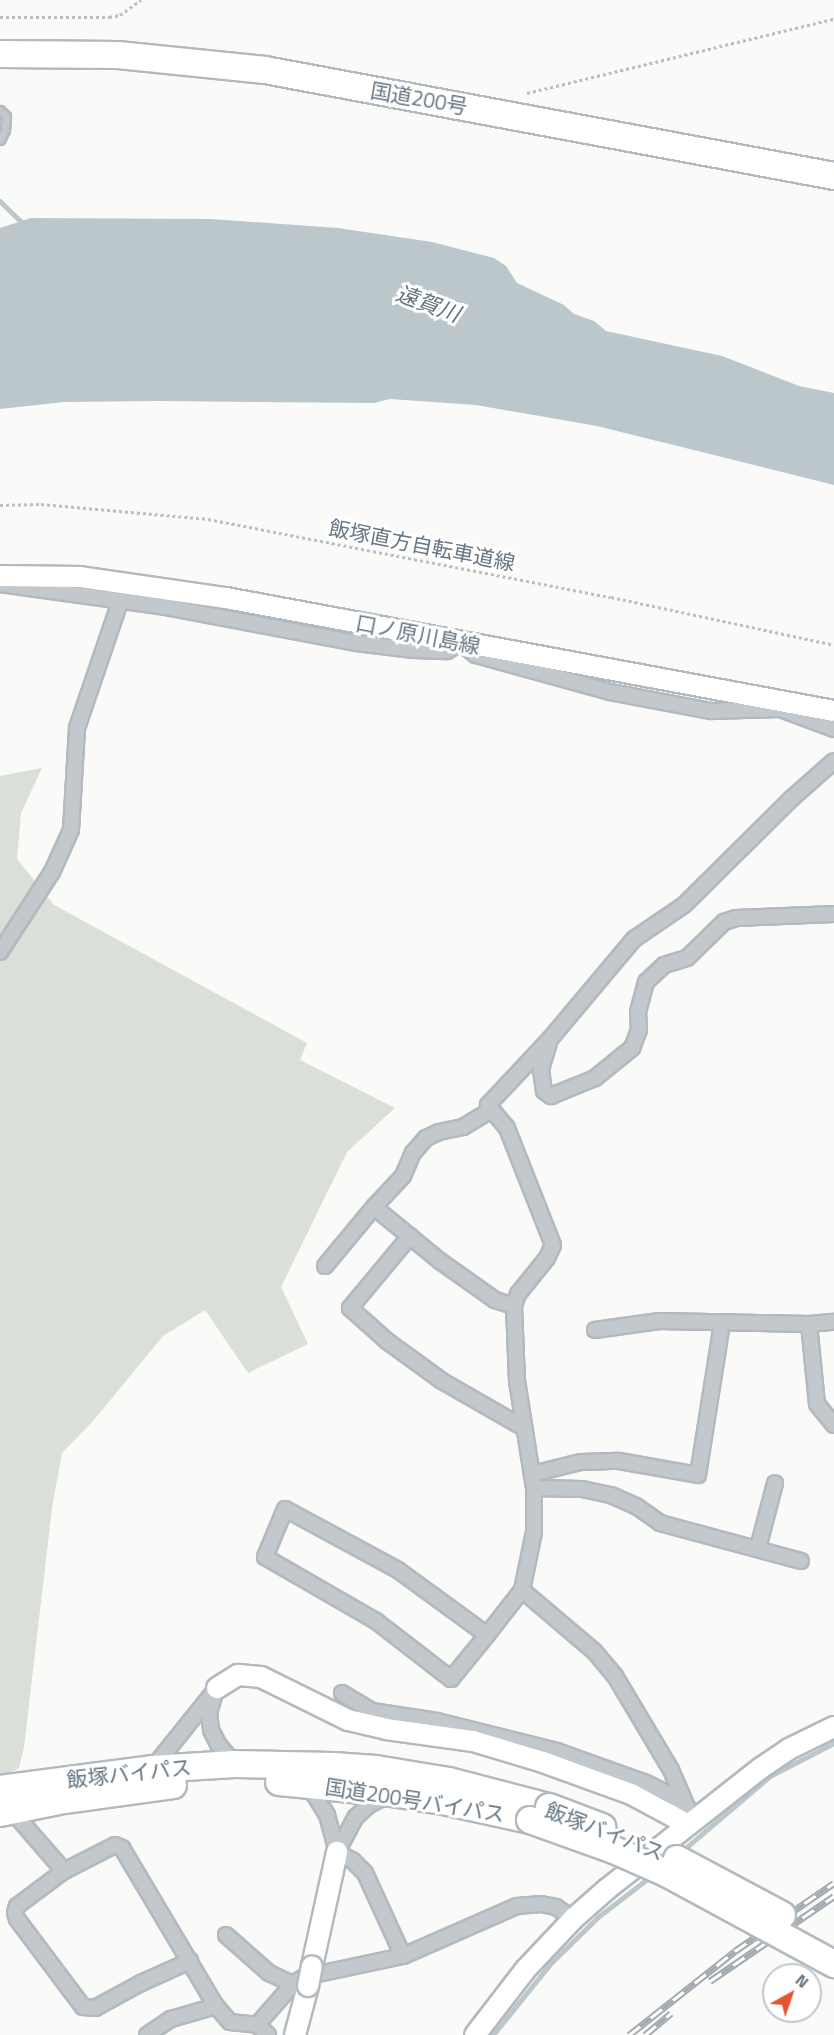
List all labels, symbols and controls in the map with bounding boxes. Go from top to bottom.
street label: 国道200号 [368,77,470,119]
water label: 遠賀川 [392,280,464,328]
street label: 飯塚直方自転車道線 [327,515,517,575]
street label: 口ノ原川島線 [354,610,482,658]
street label: 飯塚バイパス [65,1754,193,1792]
street label: 国道200号バイパス [323,1773,507,1827]
street label: 飯塚バイパス [542,1797,668,1865]
north arrow [762,1963,822,2023]
text: N [790,1968,814,1994]

